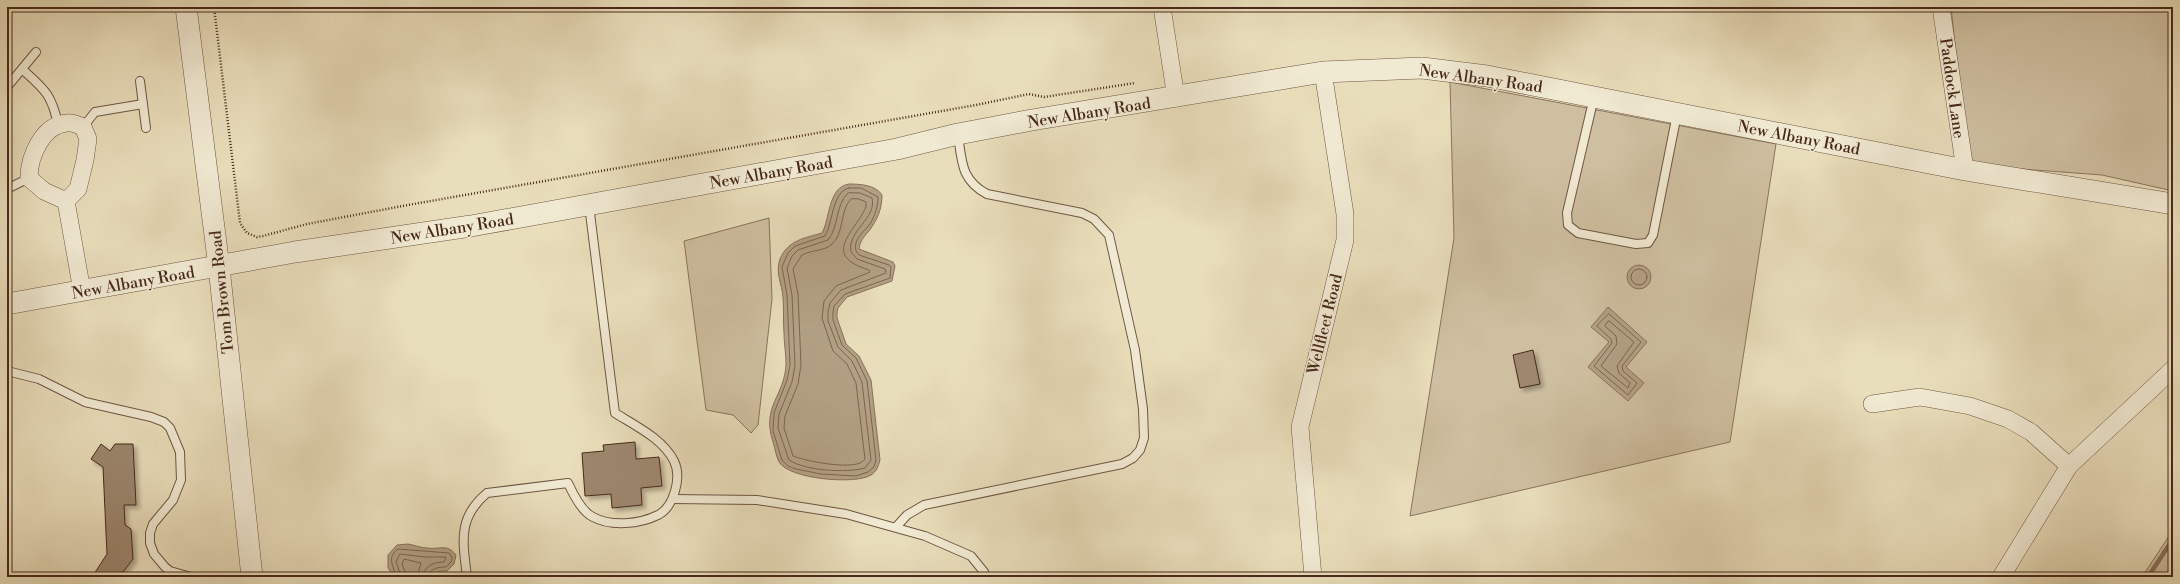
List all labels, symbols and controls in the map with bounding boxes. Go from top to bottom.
street label: Paddock Lane [1935,37,1969,140]
street label: New Albany Road [1418,60,1544,98]
street label: New Albany Road [1026,93,1152,133]
street label: New Albany Road [1736,116,1862,160]
street label: New Albany Road [708,152,834,194]
street label: New Albany Road [389,209,515,249]
street label: Tom Brown Road [206,229,238,354]
street label: New Albany Road [70,262,196,304]
street label: Wellfleet Road [1303,272,1347,378]

